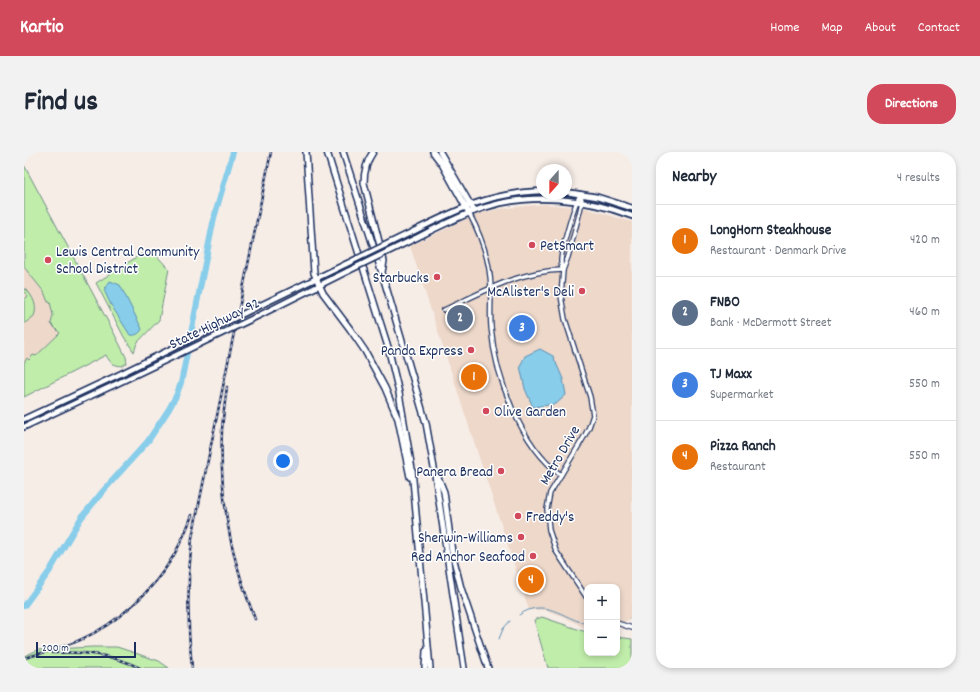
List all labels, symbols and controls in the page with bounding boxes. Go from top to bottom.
text: Kartio [20,15,64,42]
text: Home [770,18,799,38]
text: Map [821,18,843,38]
text: About [865,18,896,38]
text: Contact [918,18,960,38]
text: Find us [24,84,98,124]
button: Directions [867,84,956,124]
north arrow [536,164,572,200]
text: Nearby [672,166,716,190]
text: 4 results [897,169,940,188]
text: LongHorn Steakhouse [710,220,831,242]
text: 1 [684,231,686,250]
text: 420 m [910,231,940,250]
place label: PetSmart [540,236,594,258]
marker: PetSmart [527,240,537,250]
place label: Lewis Central Community School District [56,242,200,281]
text: Restaurant · Denmark Drive [710,242,846,261]
marker: Lewis Central Community School District [43,255,53,265]
place label: Starbucks [373,268,429,290]
marker: Starbucks [432,272,442,282]
place label: McAlister's Deli [487,282,574,304]
marker: McAlister's Deli [577,286,587,296]
text: FNBO [710,292,740,314]
street label: State Highway 92 [166,293,264,356]
pin: 2 [447,303,473,333]
text: 2 [682,303,688,322]
text: 460 m [909,303,940,322]
pin: 3 [509,313,535,343]
text: Bank · McDermott Street [710,314,832,333]
place label: Panda Express [381,341,463,363]
marker: Panda Express [466,345,476,355]
pin: 1 [461,362,487,392]
text: TJ Maxx [710,364,752,386]
text: 3 [682,375,688,394]
text: 550 m [909,375,940,394]
text: Supermarket [710,386,774,405]
place label: Olive Garden [494,402,566,424]
marker: Olive Garden [481,406,491,416]
street label: Metro Drive [535,422,587,490]
text: Pizza Ranch [710,436,776,458]
text: 4 [682,447,688,466]
text: 550 m [909,447,940,466]
your location [273,451,293,471]
text: Restaurant [710,458,766,477]
place label: Panera Bread [416,462,493,484]
marker: Panera Bread [496,466,506,476]
place label: Freddy's [526,507,574,529]
marker: Freddy's [513,511,523,521]
place label: Sherwin-Williams [418,528,513,550]
marker: Sherwin-Williams [516,532,526,542]
place label: Red Anchor Seafood [411,547,525,569]
marker: Red Anchor Seafood [528,551,538,561]
pin: 4 [518,565,544,595]
map controls [584,584,620,656]
button: + [584,584,620,620]
button: − [584,620,620,656]
scale bar [36,640,136,659]
text: 200 m [42,641,69,657]

